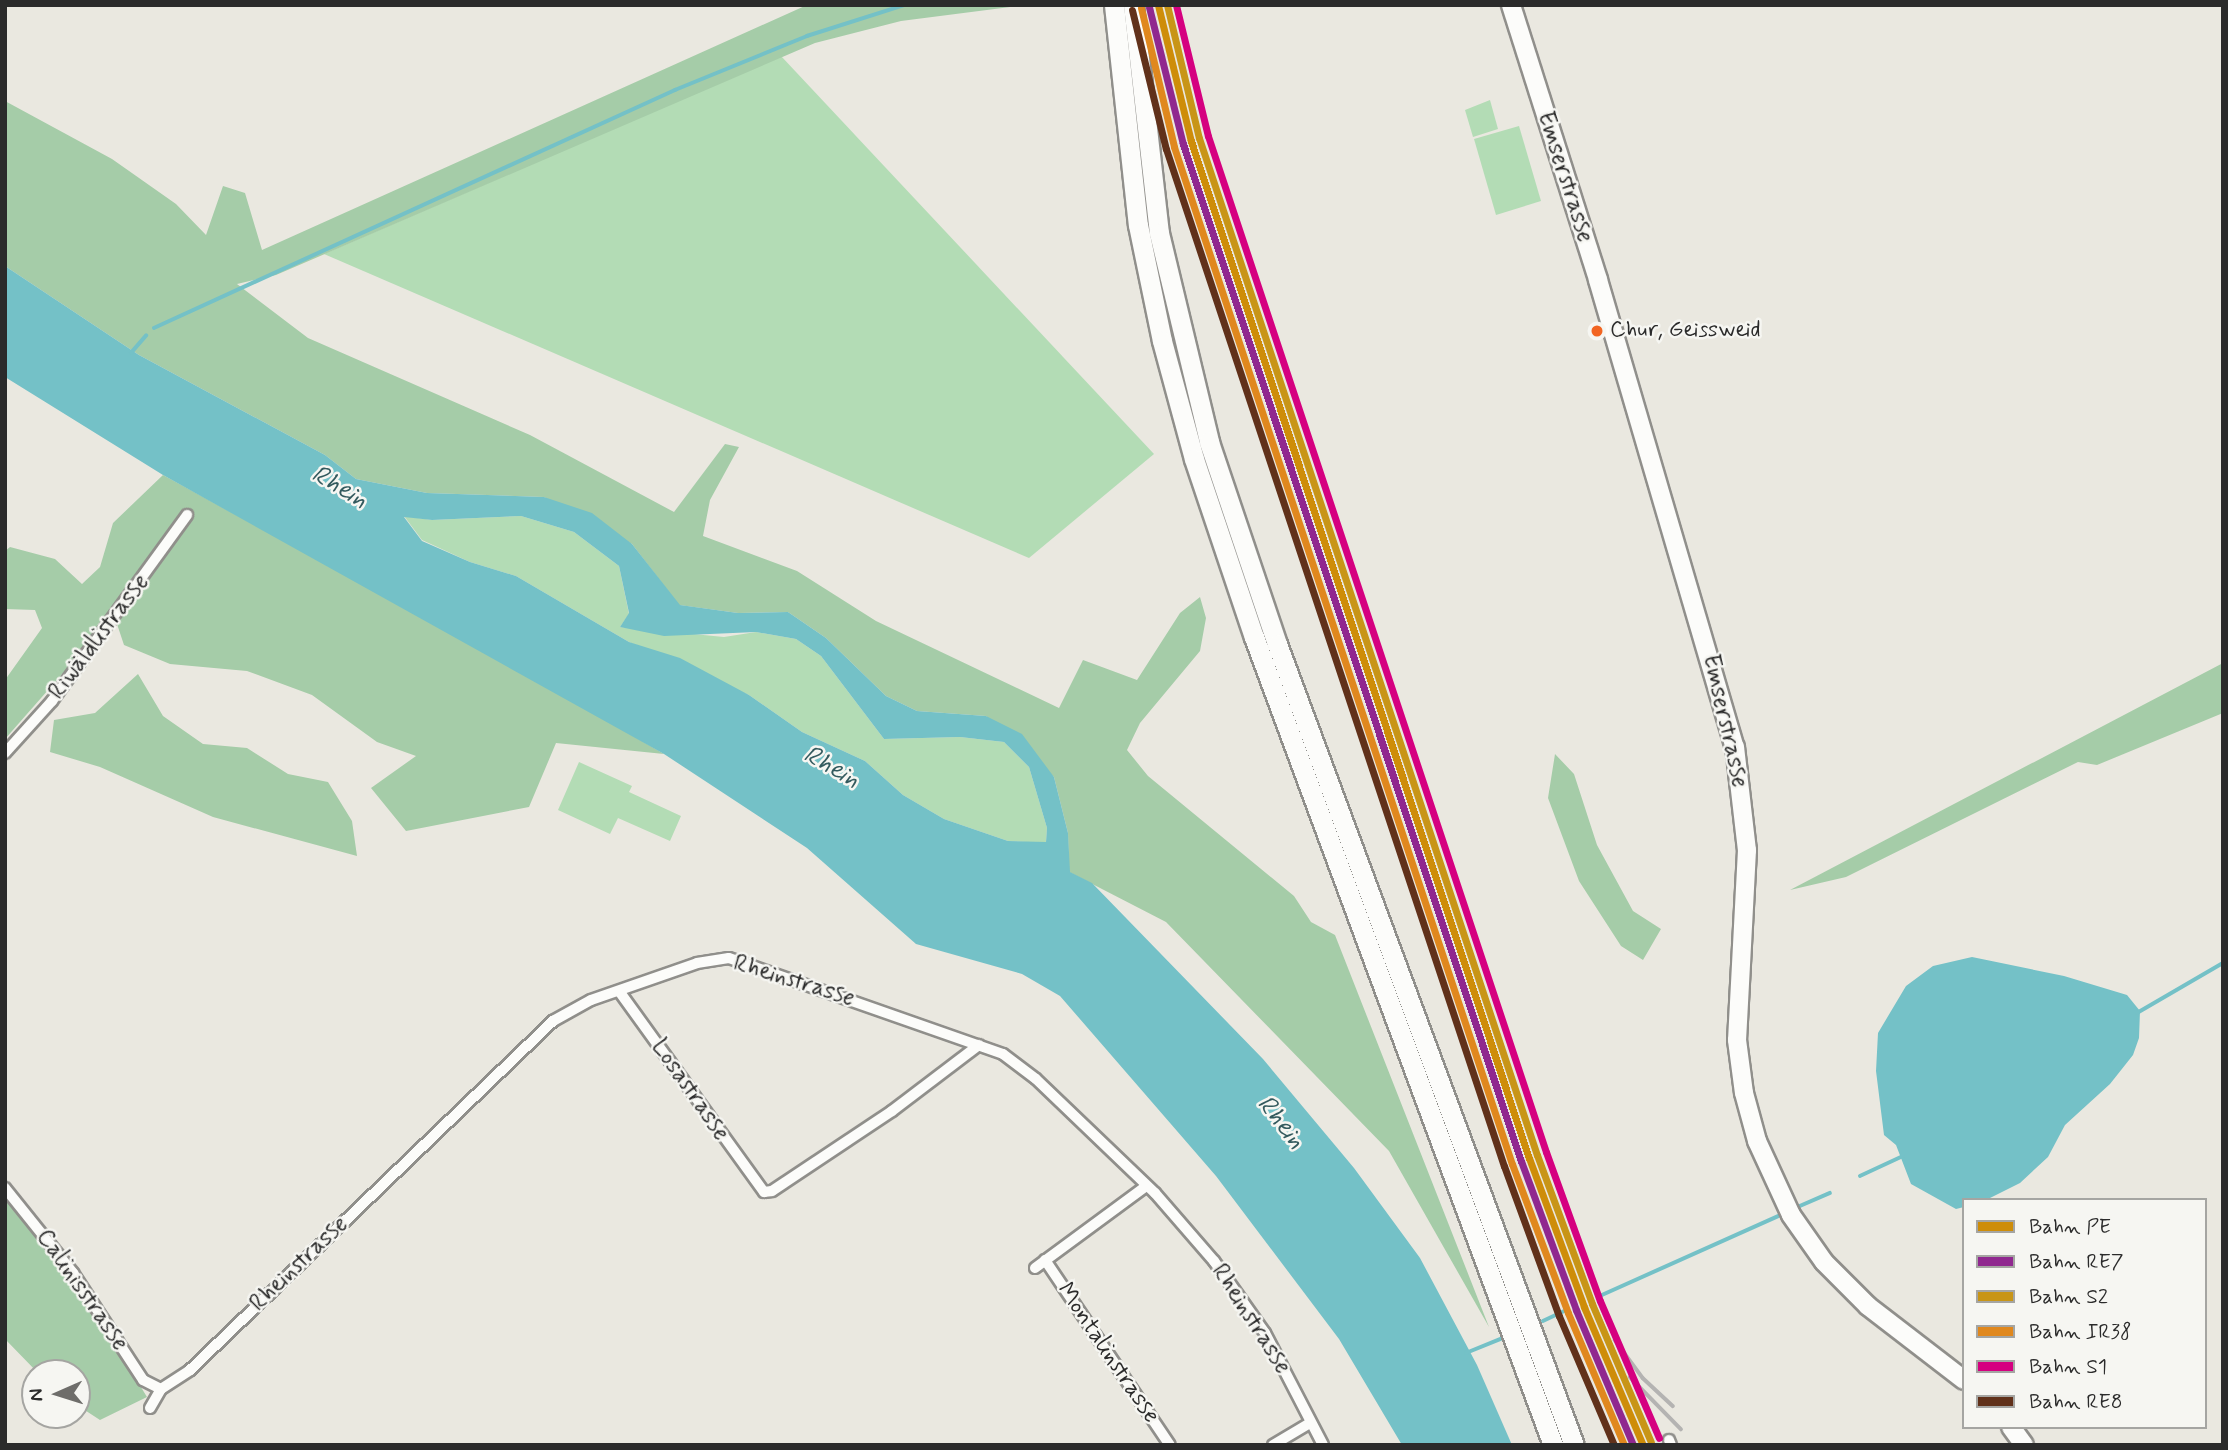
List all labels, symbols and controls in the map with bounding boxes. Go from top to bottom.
street label: Emserstrasse [1530,108,1600,246]
place label: Chur, Geissweid [1610,318,1761,344]
marker: Chur, Geissweid [1590,324,1604,338]
water label: Rhein [305,460,373,516]
street label: Riwäldlistrasse [43,569,155,705]
street label: Emserstrasse [1696,652,1754,790]
water label: Rhein [797,740,865,796]
street label: Rheinstrasse [730,949,858,1013]
street label: Losastrasse [644,1034,736,1146]
water label: Rhein [1249,1090,1311,1156]
legend [1962,1198,2207,1429]
street label: Rheinstrasse [244,1210,354,1318]
text: Bahn PE [2029,1213,2111,1241]
street label: Calinisstrasse [30,1224,134,1356]
text: Bahn RE7 [2029,1248,2123,1276]
street label: Rheinstrasse [1205,1259,1297,1379]
street label: Montalinstrasse [1050,1277,1166,1429]
text: Bahn S2 [2029,1283,2108,1311]
text: Bahn IR38 [2029,1318,2132,1346]
text: Bahn S1 [2029,1353,2107,1381]
north arrow [21,1359,91,1429]
text: N [24,1388,49,1402]
text: Bahn RE8 [2029,1388,2123,1416]

